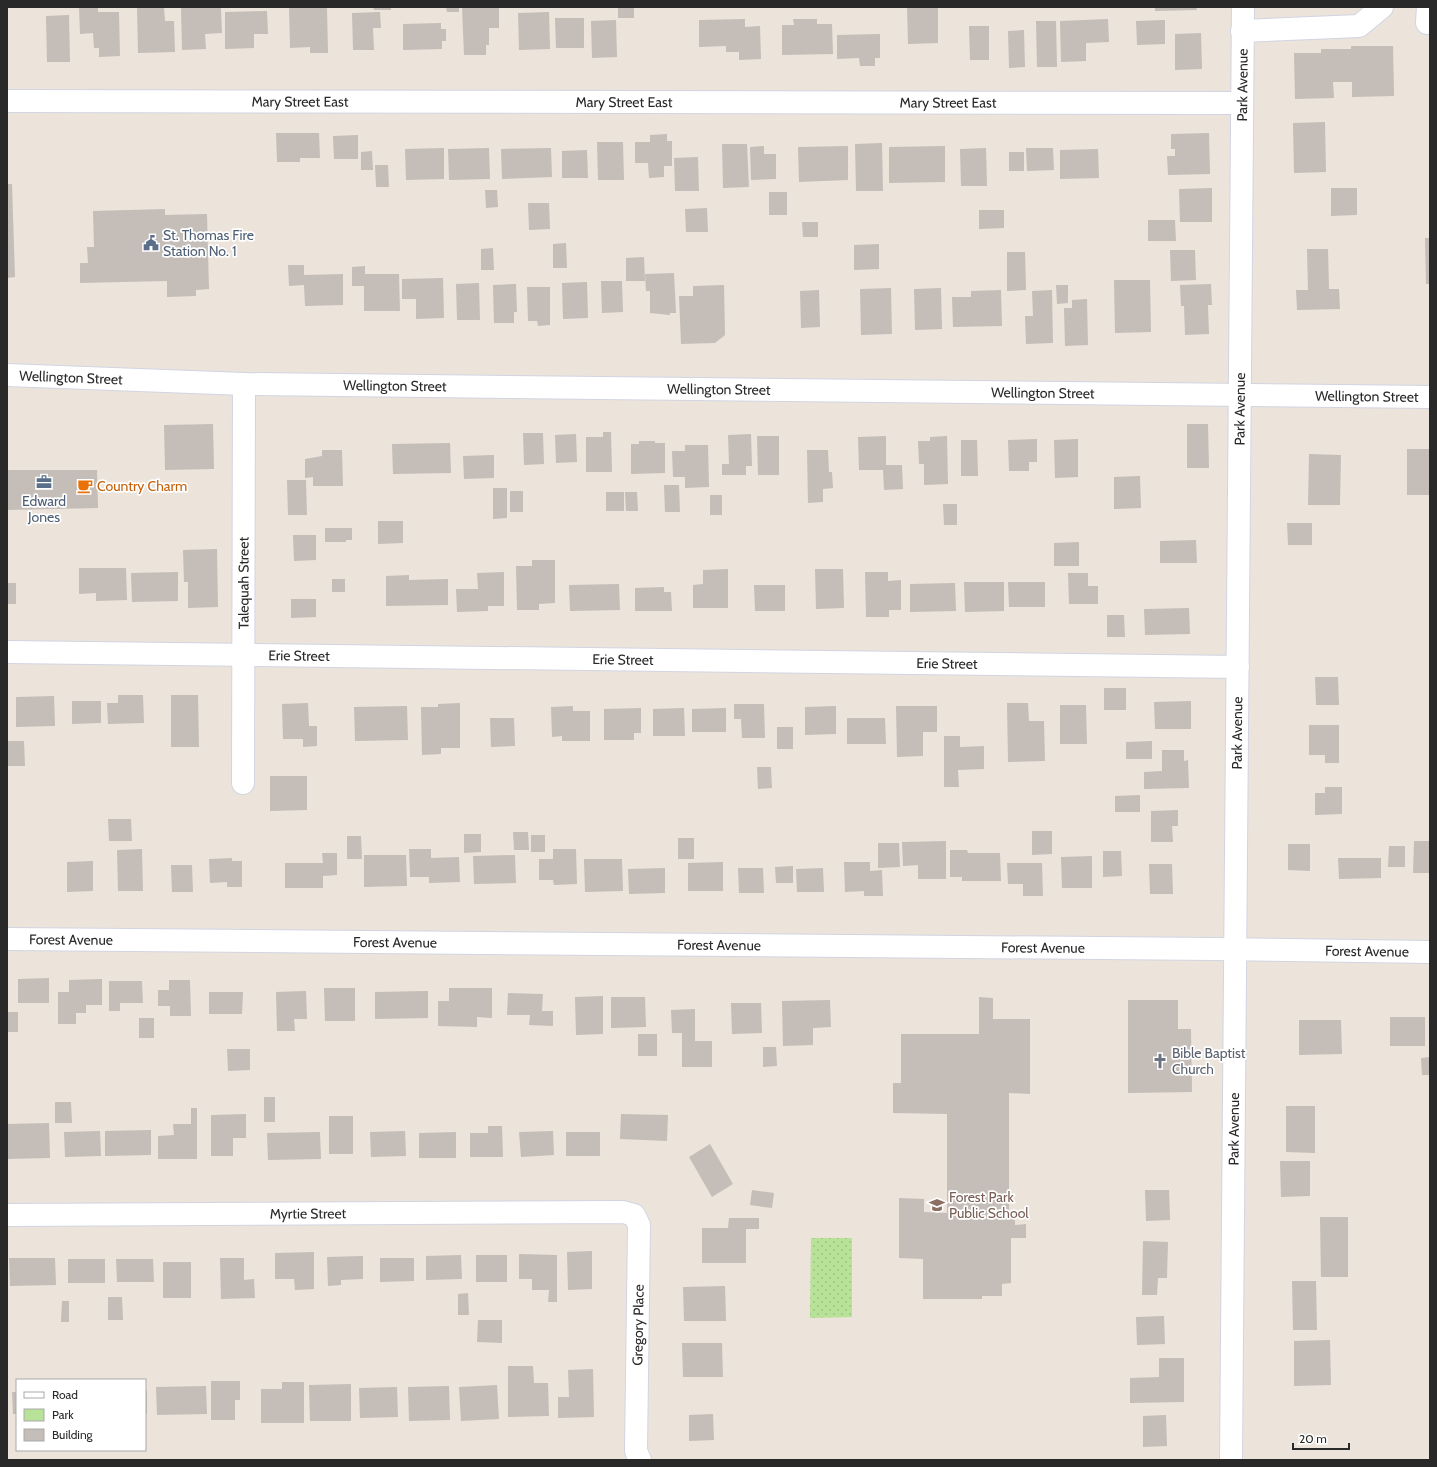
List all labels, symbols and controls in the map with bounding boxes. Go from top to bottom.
street label: Park Avenue [1233,49,1252,122]
street label: Mary Street East [252,92,349,111]
street label: Mary Street East [576,93,673,111]
street label: Mary Street East [900,93,997,112]
place label: St. Thomas Fire Station No. 1 [163,226,254,260]
public building icon: St. Thomas Fire Station No. 1 [142,234,160,252]
street label: Wellington Street [19,366,123,388]
street label: Park Avenue [1230,373,1249,446]
street label: Wellington Street [343,376,447,395]
street label: Wellington Street [667,380,771,399]
street label: Wellington Street [991,383,1095,402]
street label: Wellington Street [1315,387,1419,406]
office icon: Edward Jones [35,473,53,491]
cafe icon: Country Charm [76,477,94,495]
place label: Country Charm [97,477,187,495]
place label: Edward Jones [22,492,66,526]
street label: Talequah Street [234,537,253,629]
street label: Erie Street [268,646,330,665]
street label: Erie Street [592,650,654,669]
street label: Erie Street [916,654,978,673]
street label: Park Avenue [1228,697,1246,770]
street label: Forest Avenue [29,930,113,949]
street label: Forest Avenue [353,933,437,952]
street label: Forest Avenue [677,936,761,954]
street label: Forest Avenue [1001,938,1085,957]
street label: Forest Avenue [1325,942,1409,961]
place label: Bible Baptist Church [1172,1044,1246,1078]
church icon: Bible Baptist Church [1151,1052,1169,1070]
street label: Park Avenue [1224,1093,1243,1166]
place label: Forest Park Public School [949,1188,1029,1222]
school or university icon: Forest Park Public School [928,1196,946,1214]
street label: Myrtie Street [270,1204,347,1223]
street label: Gregory Place [628,1284,648,1366]
legend [16,1379,146,1451]
text: Road [52,1387,78,1402]
text: Park [52,1407,74,1422]
scale bar [1293,1425,1349,1451]
text: Building [52,1427,94,1442]
text: 20 m [1299,1431,1327,1446]

